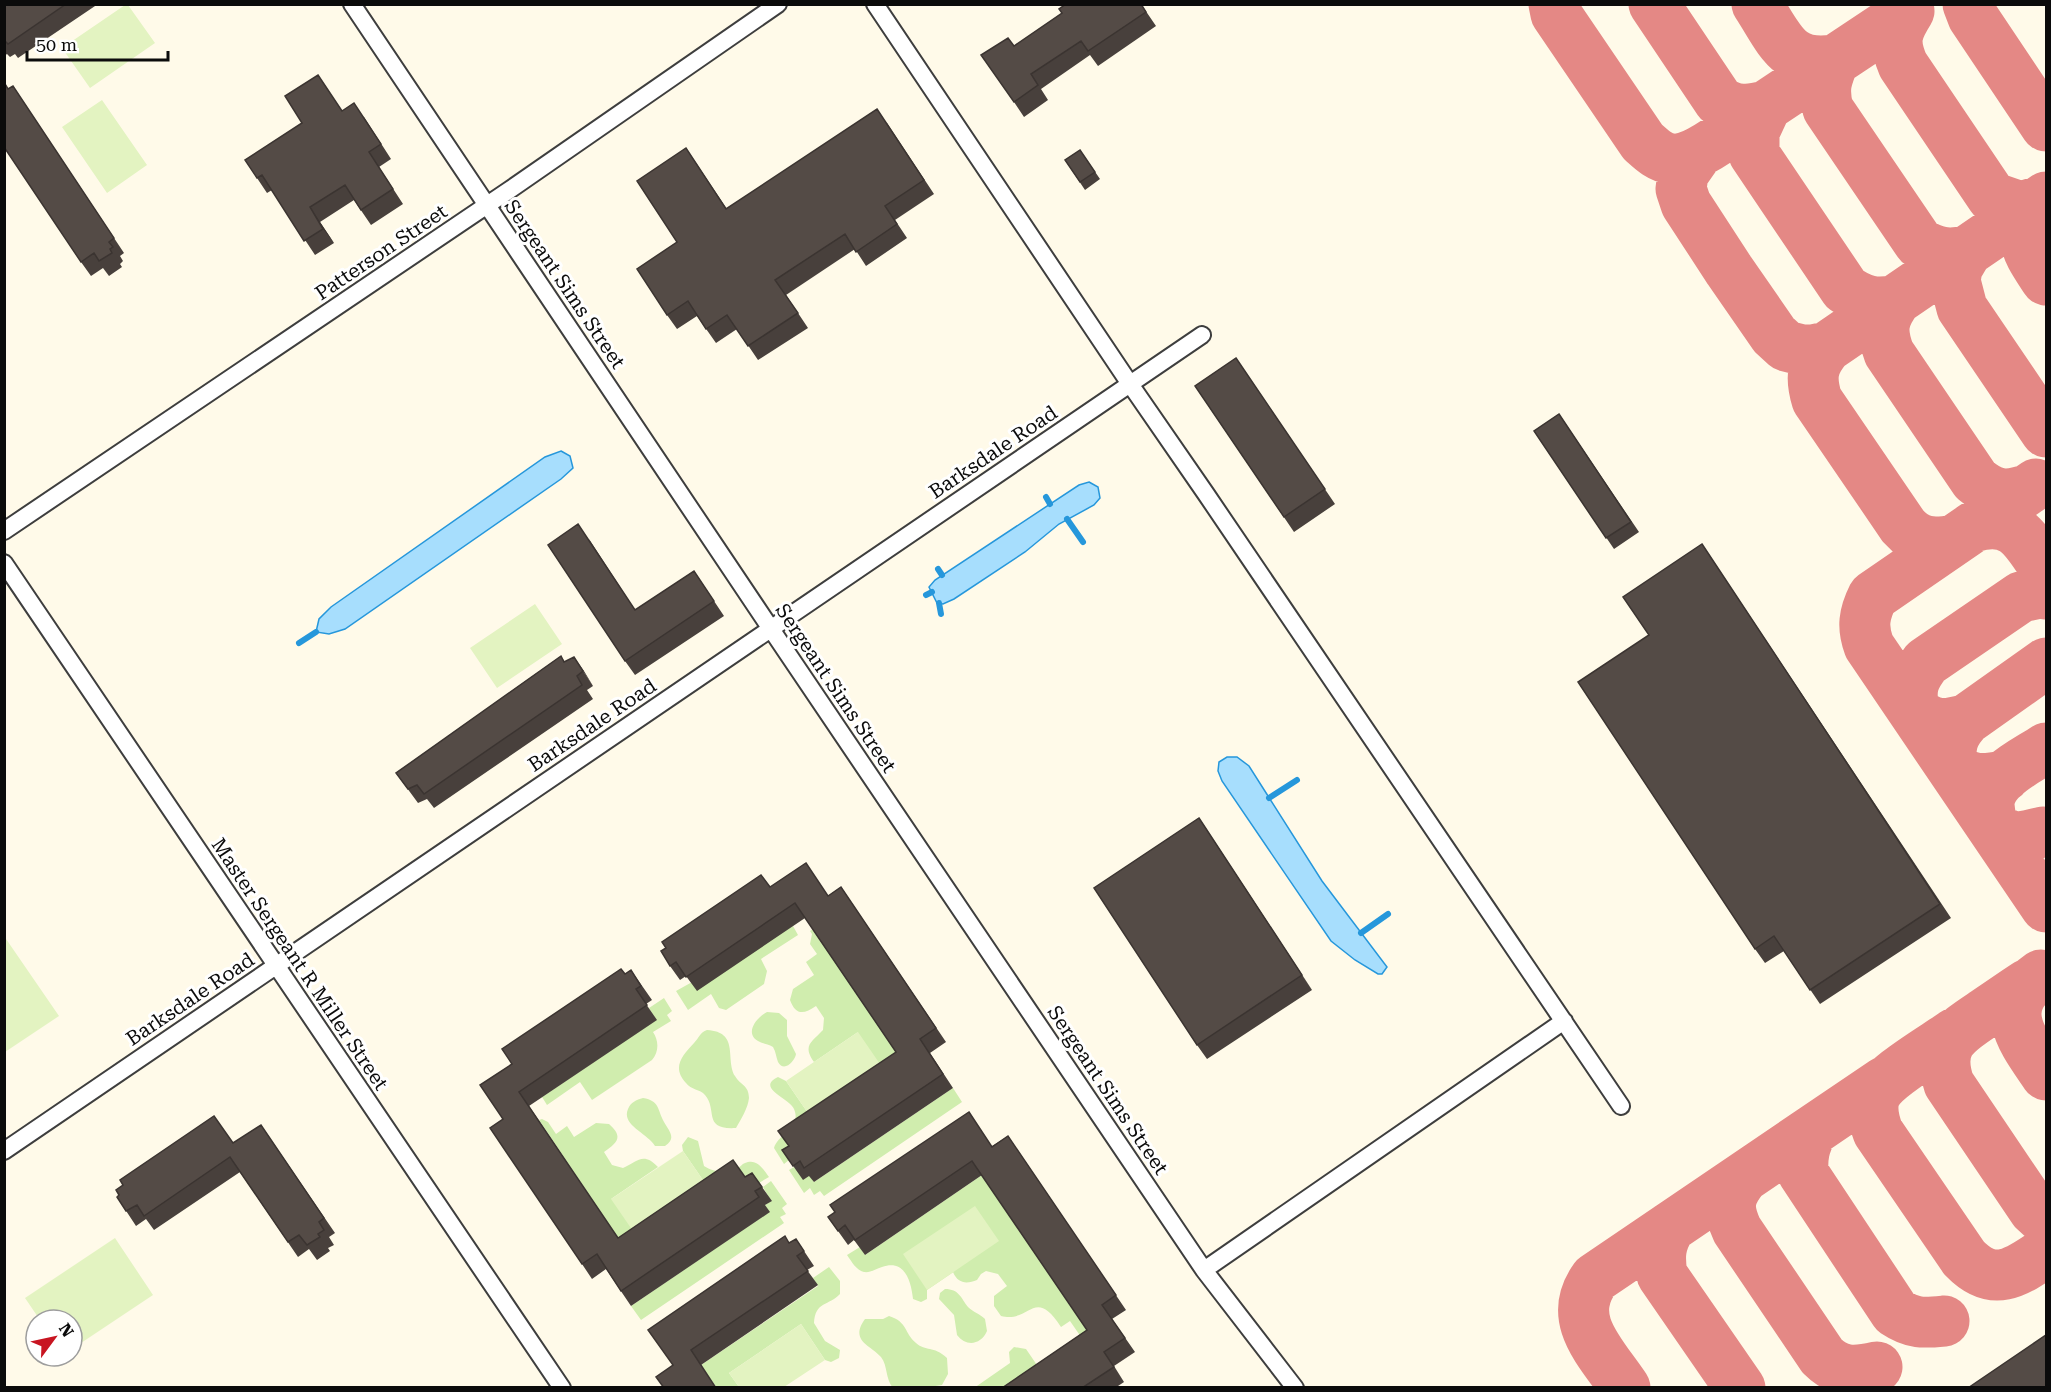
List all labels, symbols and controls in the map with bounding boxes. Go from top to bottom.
scale bar [27,24,168,62]
text: 50 m [36,34,77,55]
street label: Sergeant Sims Street [500,195,631,374]
street label: Patterson Street [310,199,452,305]
street label: Barksdale Road [924,400,1062,504]
street label: Sergeant Sims Street [771,599,902,778]
street label: Barksdale Road [523,673,661,777]
street label: Master Sergeant R Miller Street [207,833,394,1095]
street label: Barksdale Road [121,947,259,1051]
street label: Sergeant Sims Street [1043,1001,1174,1180]
north arrow [24,1308,84,1368]
text: N [55,1320,77,1340]

